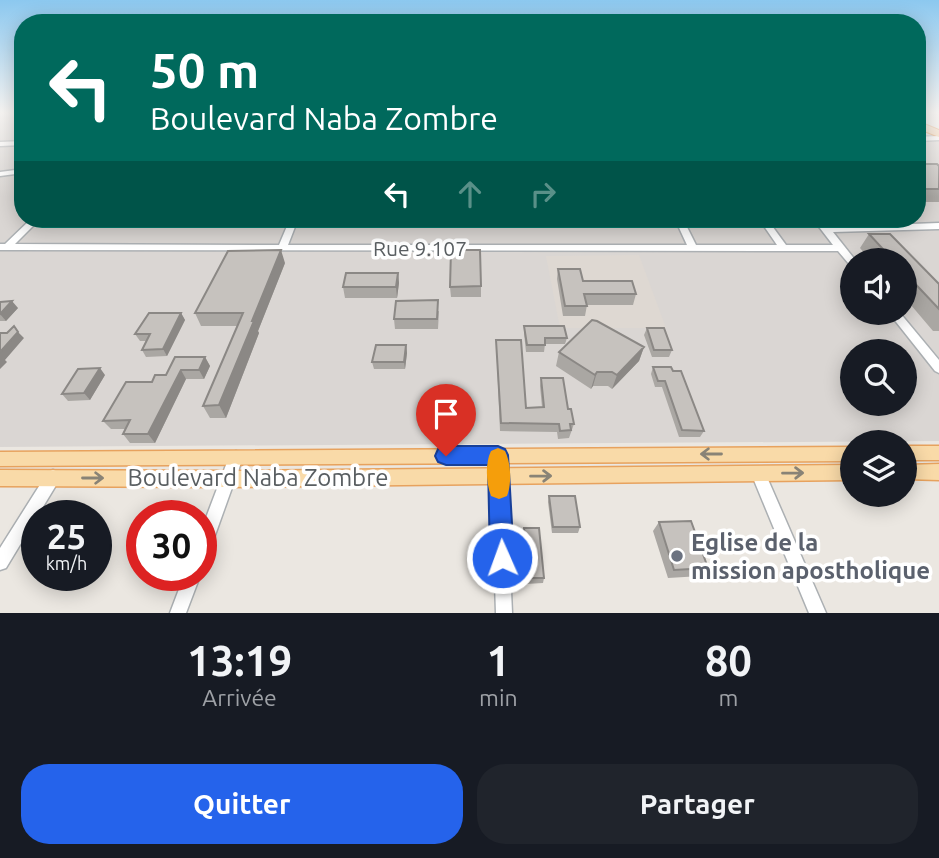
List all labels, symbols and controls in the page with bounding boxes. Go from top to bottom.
icon: left [35,42,126,133]
text: 50 m [150,42,259,97]
text: Boulevard Naba Zombre [150,100,498,136]
icon: left [378,175,416,213]
icon: ahead [451,175,489,213]
icon: right [524,175,562,213]
street label: Rue 9.107 [373,236,467,260]
map controls [840,248,917,507]
button: sound [840,248,917,325]
button: search [840,339,917,416]
pin [416,384,476,456]
icon: arrive [427,395,465,433]
button: layers [840,430,917,507]
one-way arrow [699,447,722,461]
street label: Boulevard Naba Zombre [128,464,388,491]
one-way arrow [781,466,804,480]
one-way arrow [529,469,552,483]
one-way arrow [81,471,104,485]
speed limit sign: 30 [126,500,217,591]
text: 25 [47,516,86,556]
position arrow [465,521,539,595]
place label: Eglise de la mission apostholique [691,529,930,584]
marker: Eglise de la mission apostholique [669,548,685,564]
text: km/h [46,553,87,573]
text: 13:19 [187,637,292,684]
text: 1 [487,637,510,684]
text: 80 [705,637,752,684]
text: Arrivée [202,685,277,710]
text: min [479,685,518,710]
text: m [718,685,738,710]
button: Quitter [21,764,463,844]
button: Partager [477,764,918,844]

